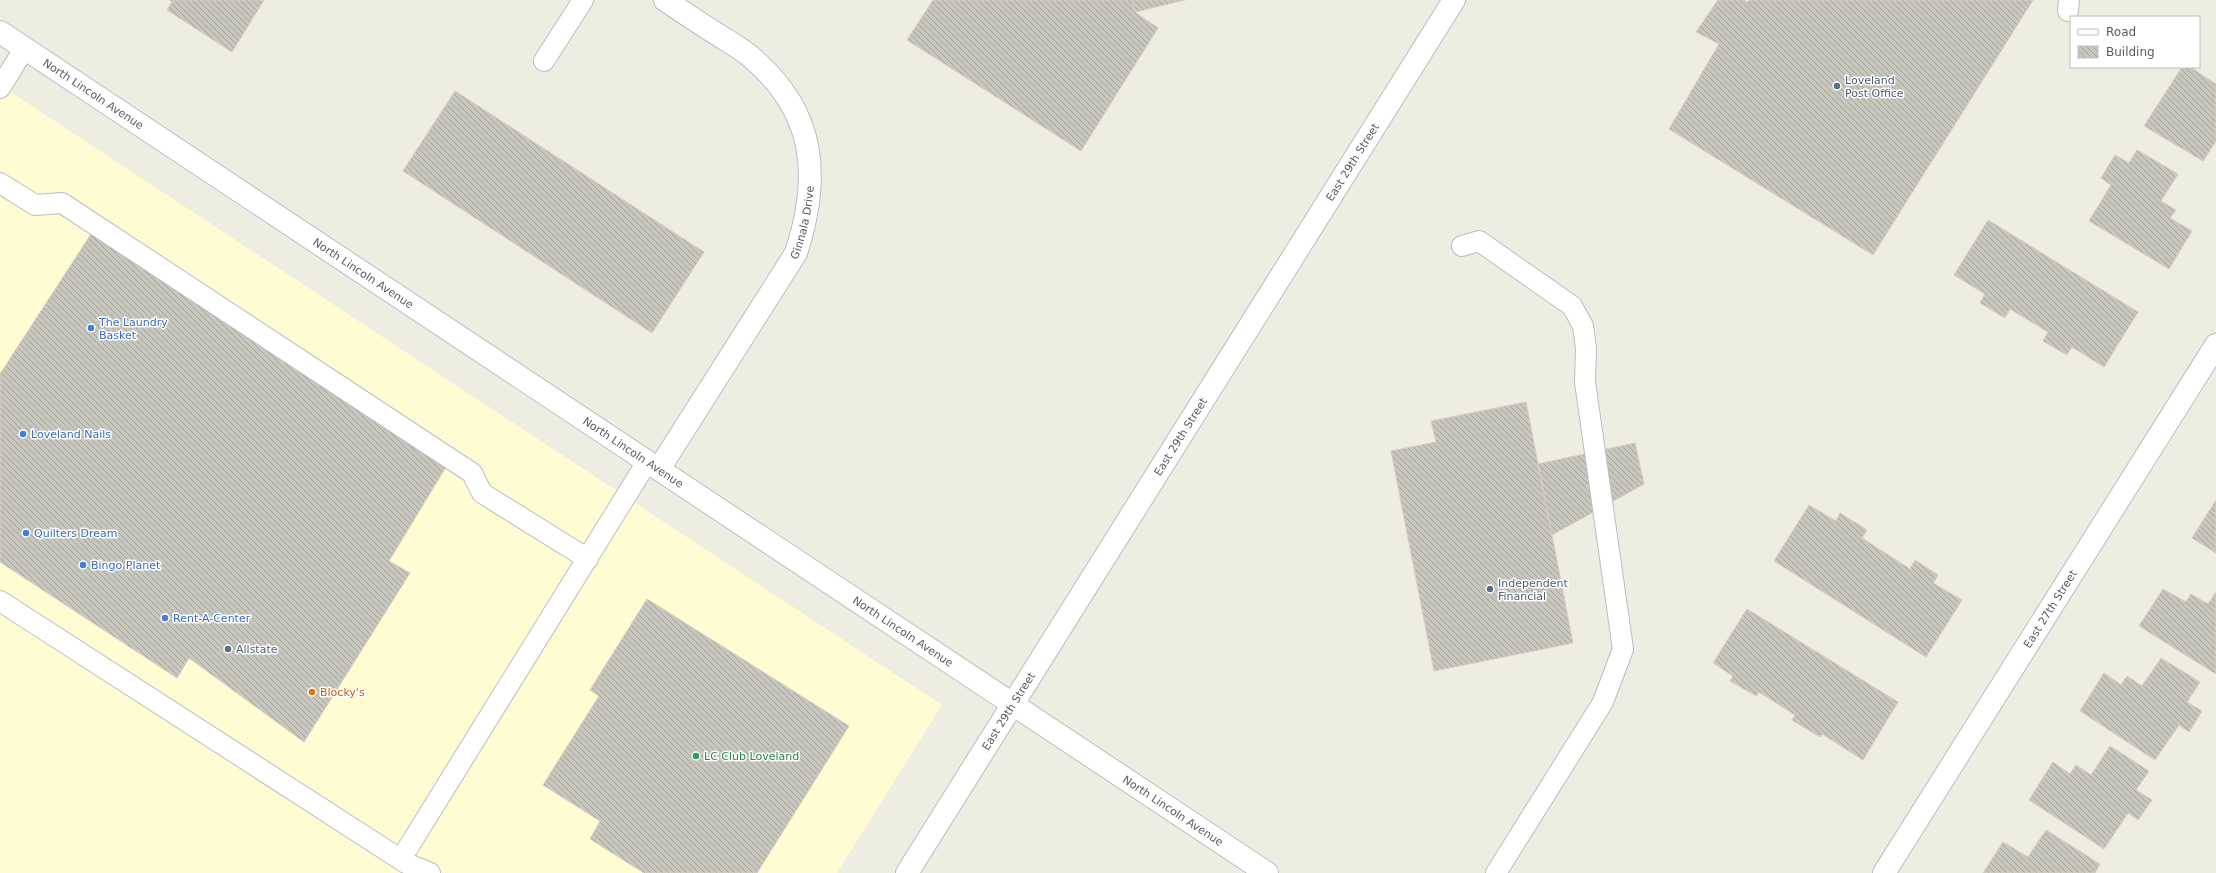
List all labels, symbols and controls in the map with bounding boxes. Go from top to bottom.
legend [2070,16,2200,68]
text: Road [2106,25,2136,39]
text: Building [2106,45,2155,59]
street label: North Lincoln Avenue [40,56,146,132]
place label: Loveland Post Office [1845,74,1904,100]
marker: Loveland Post Office [1832,81,1842,91]
street label: East 29th Street [1324,120,1383,204]
street label: Ginnala Drive [788,185,817,262]
street label: North Lincoln Avenue [310,236,416,312]
place label: The Laundry Basket [98,316,168,342]
marker: The Laundry Basket [86,323,96,333]
street label: East 29th Street [1152,395,1211,478]
street label: North Lincoln Avenue [580,415,686,491]
place label: Loveland Nails [31,428,111,441]
marker: Loveland Nails [18,429,28,439]
place label: Quilters Dream [34,527,118,540]
marker: Quilters Dream [21,528,31,538]
place label: Bingo Planet [91,559,161,572]
marker: Bingo Planet [78,560,88,570]
street label: East 27th Street [2021,567,2080,651]
place label: Independent Financial [1498,577,1568,603]
marker: Independent Financial [1485,584,1495,594]
street label: North Lincoln Avenue [850,594,956,670]
place label: Rent-A-Center [173,612,251,625]
marker: Rent-A-Center [160,613,170,623]
place label: Allstate [236,643,278,656]
marker: Allstate [223,644,233,654]
street label: East 29th Street [980,669,1038,753]
place label: Blocky's [320,686,365,699]
marker: Blocky's [307,687,317,697]
place label: LC Club Loveland [704,750,799,763]
marker: LC Club Loveland [691,751,701,761]
street label: North Lincoln Avenue [1120,773,1226,849]

